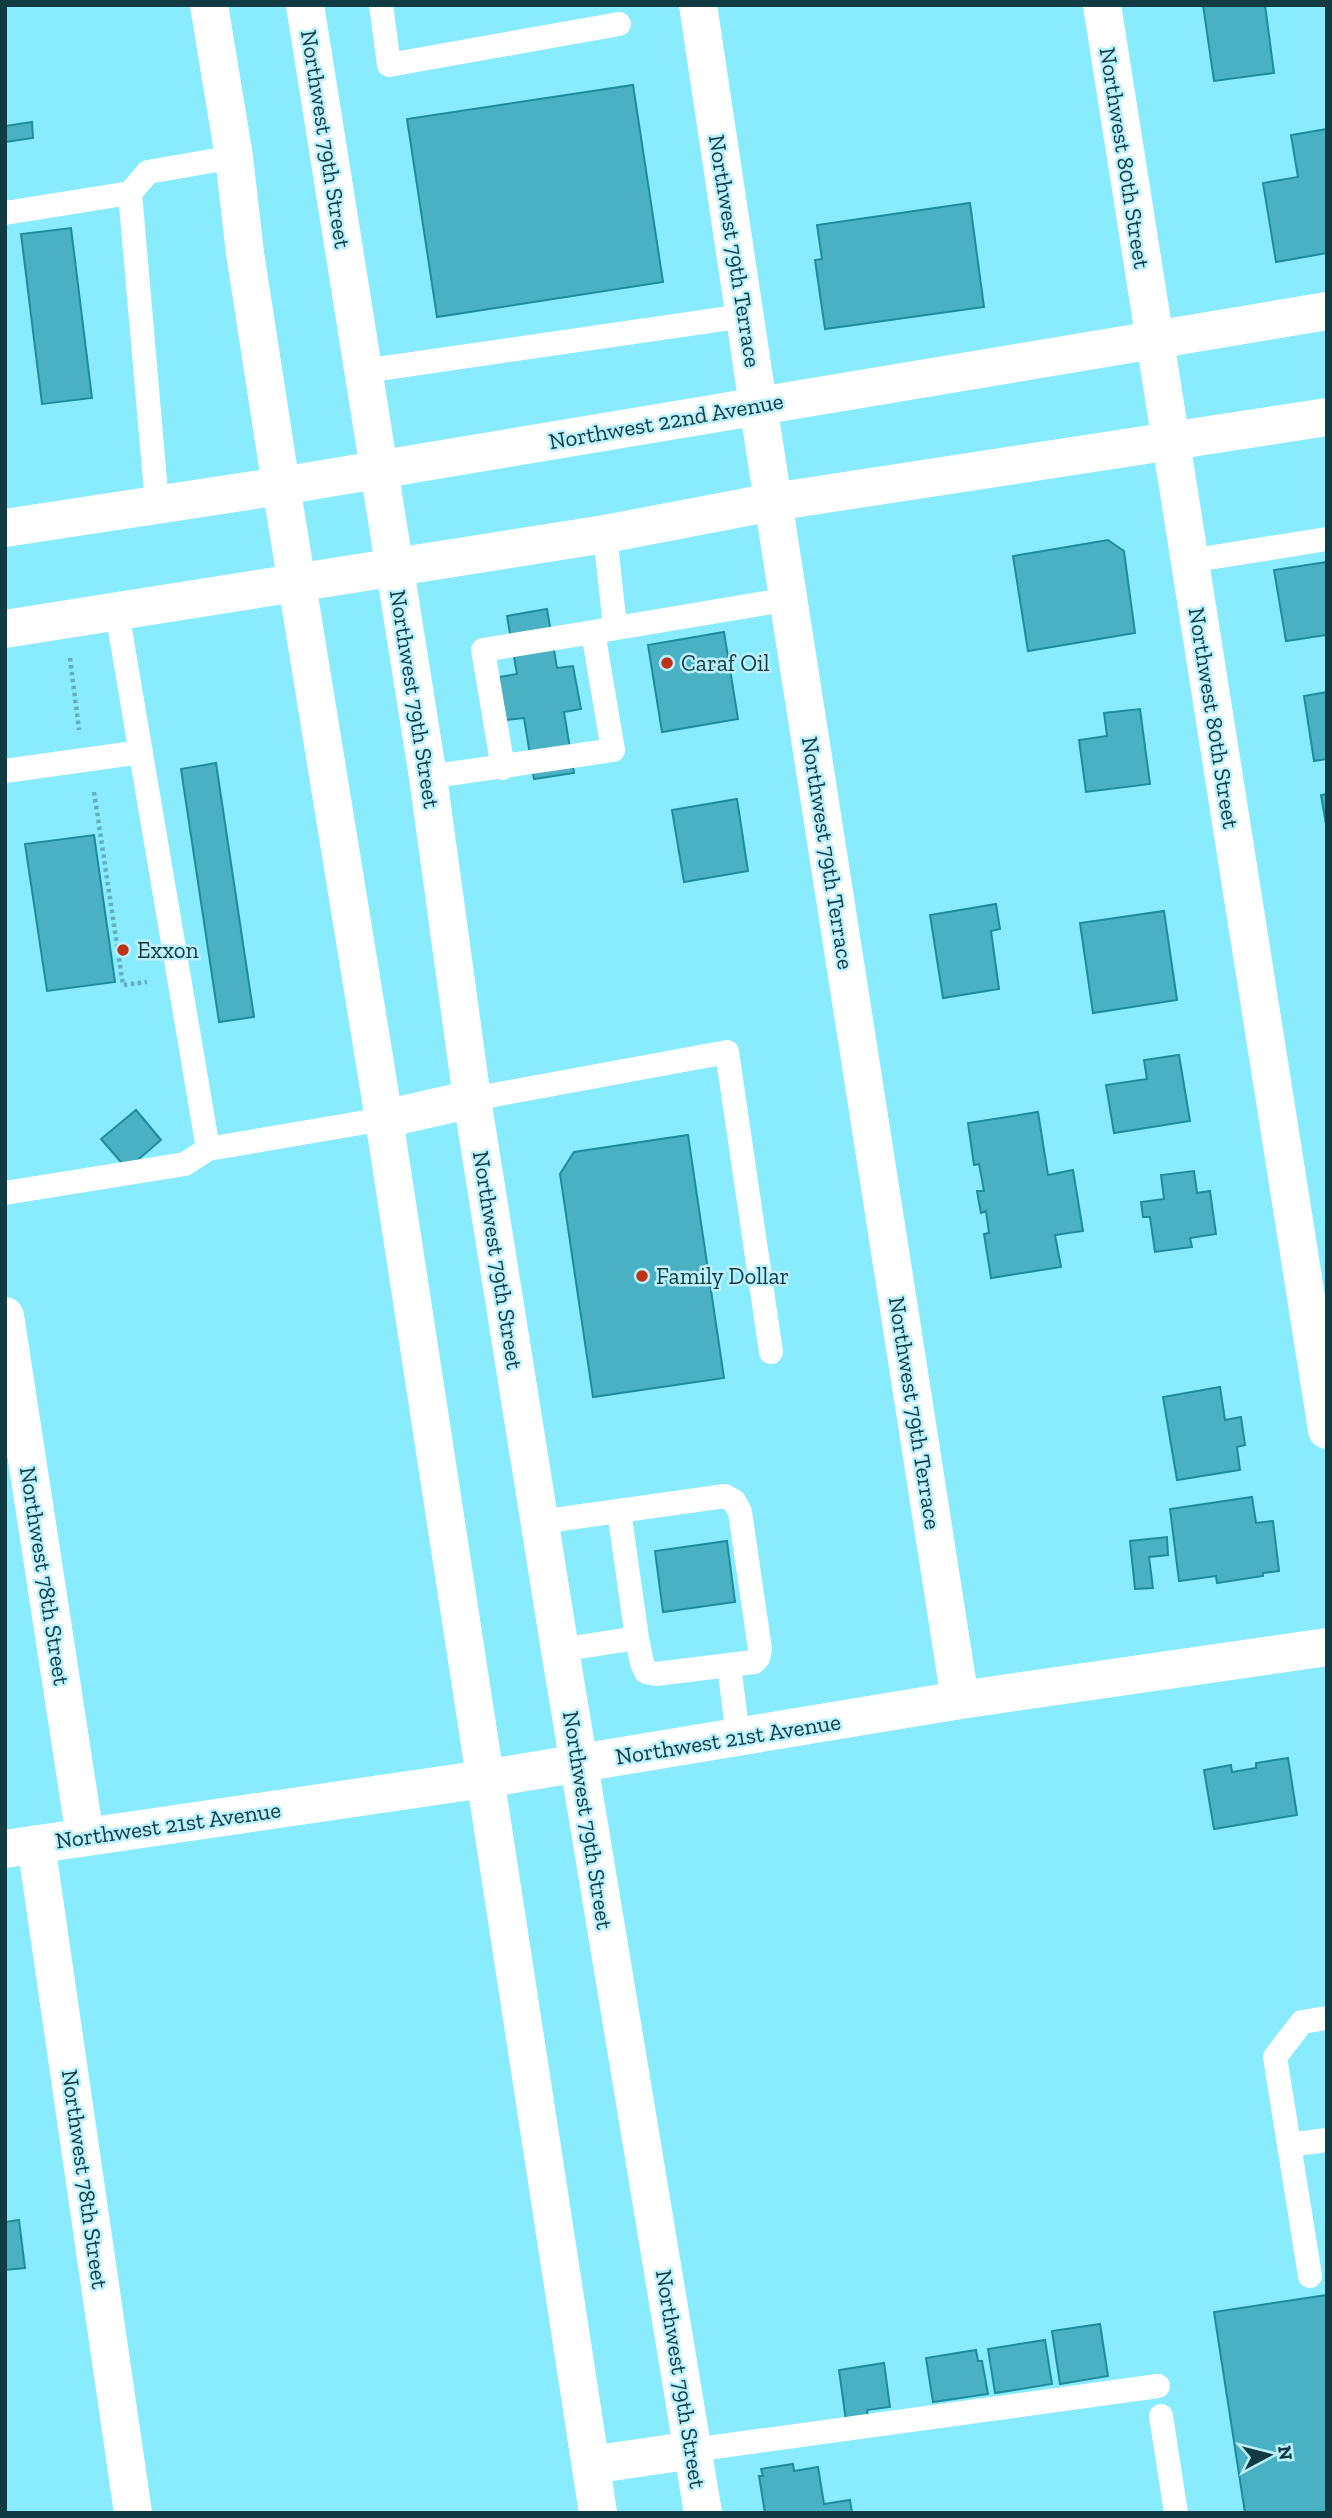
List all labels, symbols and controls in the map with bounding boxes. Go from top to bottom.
street label: Northwest 79th Street [295,28,357,251]
street label: Northwest 80th Street [1094,45,1156,271]
street label: Northwest 79th Terrace [703,133,767,369]
street label: Northwest 22nd Avenue [546,387,786,455]
street label: Northwest 79th Street [384,588,446,811]
street label: Northwest 80th Street [1183,605,1245,831]
place label: Caraf Oil [681,649,770,677]
marker: Caraf Oil [659,655,675,671]
street label: Northwest 79th Terrace [796,735,860,971]
place label: Exxon [137,936,199,964]
marker: Exxon [115,942,131,958]
street label: Northwest 79th Street [467,1149,529,1372]
place label: Family Dollar [656,1262,789,1290]
marker: Family Dollar [634,1268,650,1284]
street label: Northwest 79th Terrace [883,1295,947,1531]
street label: Northwest 78th Street [14,1465,76,1688]
street label: Northwest 21st Avenue [613,1707,843,1771]
street label: Northwest 79th Street [557,1709,619,1932]
street label: Northwest 21st Avenue [53,1795,283,1855]
street label: Northwest 78th Street [56,2068,114,2291]
street label: Northwest 79th Street [650,2268,712,2491]
north arrow [1234,2420,1304,2490]
text: N [1273,2444,1298,2462]

